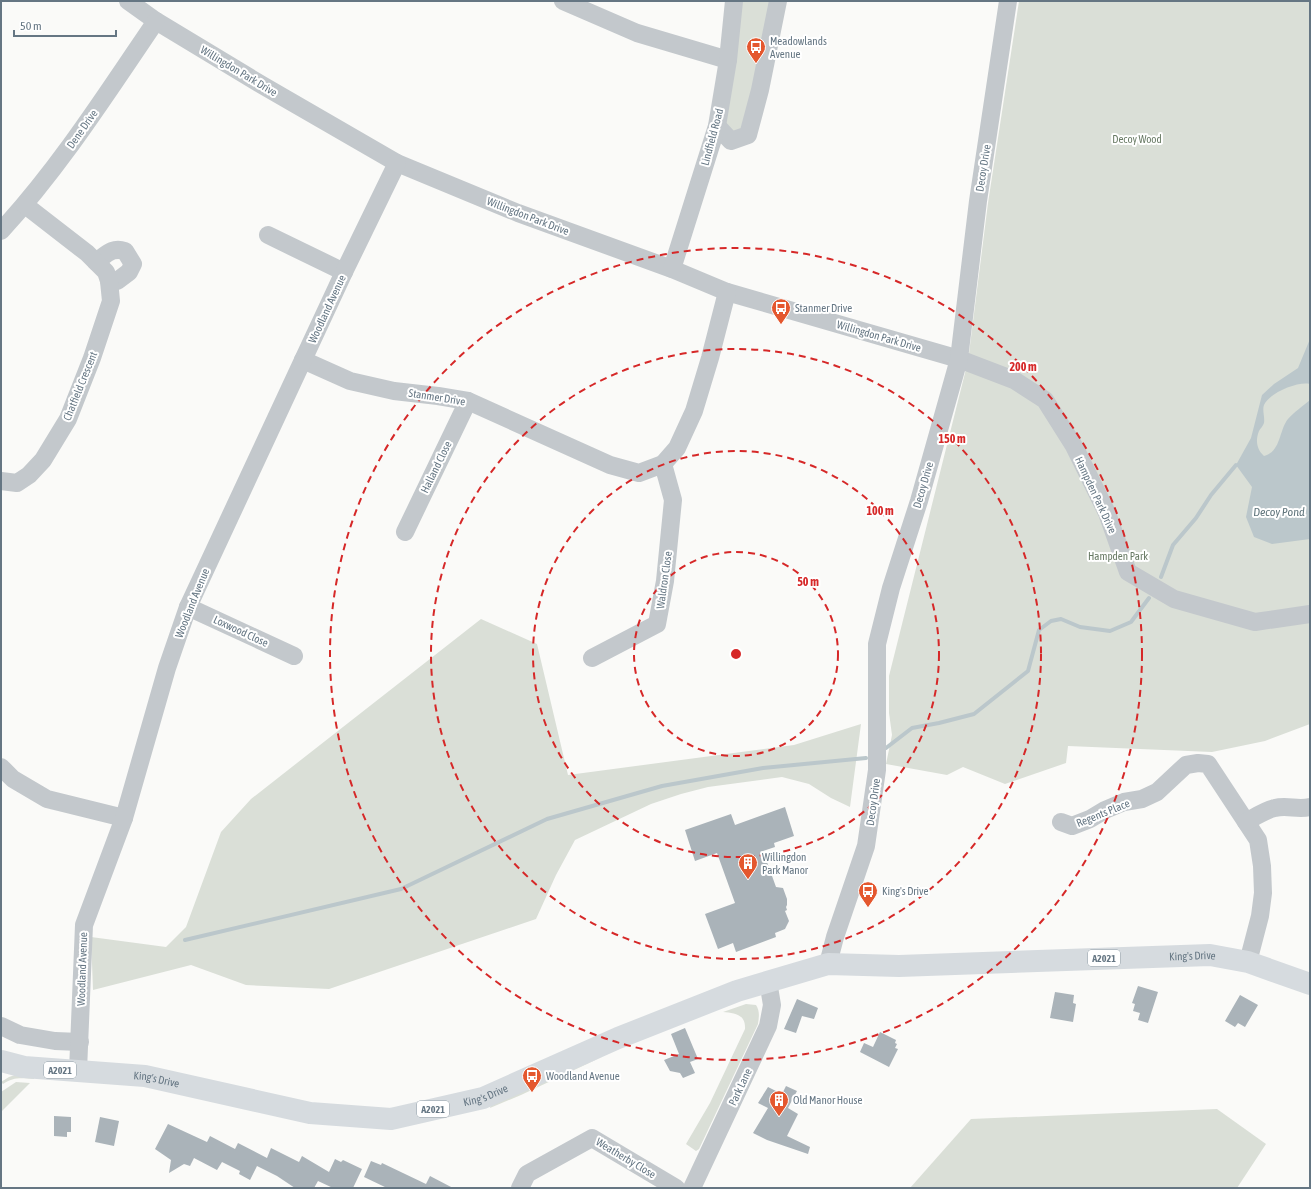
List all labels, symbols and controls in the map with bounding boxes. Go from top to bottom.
scale bar [14,12,116,38]
text: 50 m [20,19,42,33]
place label: Meadowlands Avenue [770,35,827,60]
bus stop icon: Meadowlands Avenue [745,36,767,64]
street label: Willingdon Park Drive [199,43,279,99]
street label: Dene Drive [64,107,100,151]
street label: Lindfield Road [699,107,725,167]
park label: Decoy Wood [1112,133,1162,145]
street label: Decoy Drive [973,144,993,192]
street label: Willingdon Park Drive [485,195,571,237]
street label: Woodland Avenue [306,273,348,345]
bus stop icon: Stanmer Drive [770,297,792,325]
place label: Stanmer Drive [795,302,852,314]
street label: Willingdon Park Drive [835,318,923,354]
street label: Chatfield Crescent [61,350,99,422]
text: 200 m [1009,360,1037,374]
street label: Stanmer Drive [408,387,466,407]
text: 150 m [938,432,966,446]
street label: Halland Close [418,439,454,495]
street label: Hampden Park Drive [1073,455,1119,535]
street label: Decoy Drive [911,460,935,510]
text: 100 m [866,504,894,518]
water label: Decoy Pond [1253,505,1305,519]
park label: Hampden Park [1088,550,1148,562]
street label: Waldron Close [654,551,674,609]
street label: Woodland Avenue [173,567,211,639]
text: 50 m [797,575,819,589]
street label: Loxwood Close [212,613,270,649]
centre of rings [729,647,743,661]
street label: Decoy Drive [864,778,882,826]
street label: Regents Place [1075,797,1131,829]
place label: Willingdon Park Manor [762,851,809,876]
building icon: Willingdon Park Manor [737,852,759,880]
bus stop icon: King's Drive [857,880,879,908]
place label: King's Drive [882,885,929,897]
street label: Woodland Avenue [75,932,89,1006]
street label: King's Drive [1169,949,1217,962]
road number: A2021 [1088,950,1120,966]
road number: A2021 [44,1062,76,1078]
bus stop icon: Woodland Avenue [521,1065,543,1093]
street label: Park Lane [726,1067,754,1107]
street label: King's Drive [133,1069,181,1090]
place label: Woodland Avenue [546,1070,620,1082]
street label: King's Drive [462,1082,510,1108]
building icon: Old Manor House [768,1089,790,1117]
place label: Old Manor House [793,1094,862,1106]
road number: A2021 [417,1101,449,1117]
street label: Weatherby Close [594,1135,658,1181]

